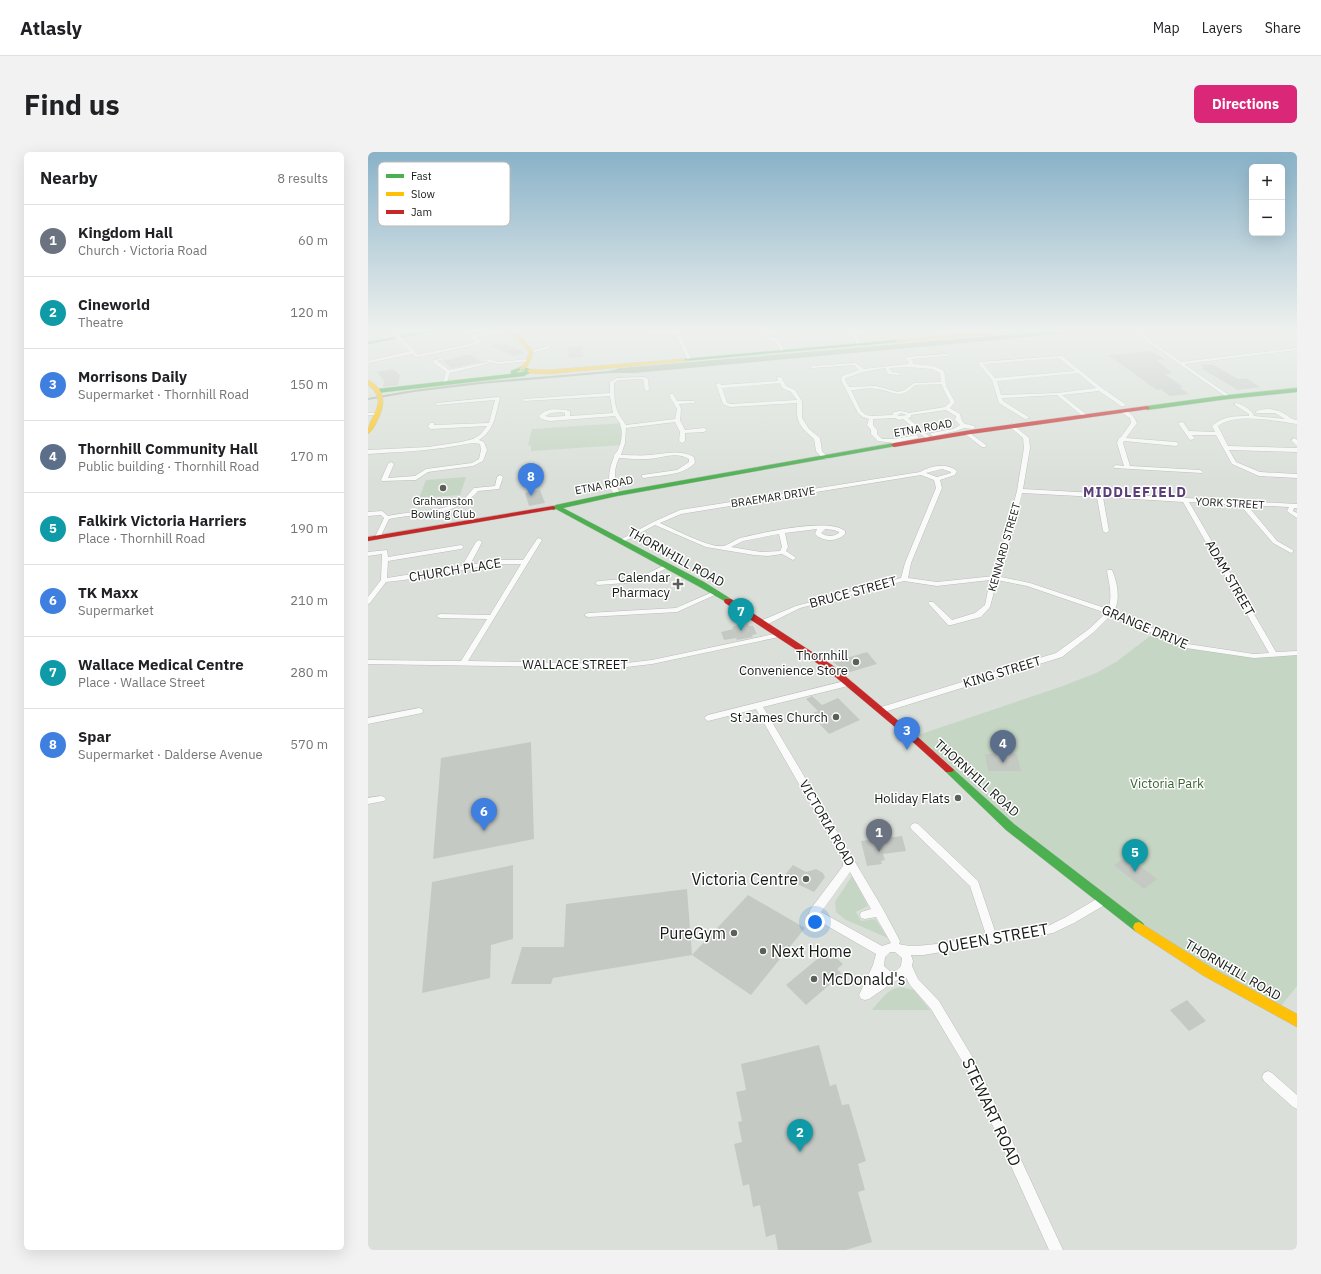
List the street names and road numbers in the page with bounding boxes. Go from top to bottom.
street label: ETNA ROAD [893,416,953,440]
street label: ETNA ROAD [574,472,634,498]
street label: BRAEMAR DRIVE [730,483,816,511]
street label: YORK STREET [1195,494,1266,512]
street label: KENNARD STREET [985,500,1024,593]
street label: THORNHILL ROAD [625,523,727,591]
street label: ADAM STREET [1201,537,1259,619]
street label: CHURCH PLACE [408,554,502,586]
street label: BRUCE STREET [807,572,899,612]
street label: GRANGE DRIVE [1099,601,1191,653]
street label: KING STREET [961,652,1043,692]
street label: WALLACE STREET [522,656,628,673]
street label: THORNHILL ROAD [931,736,1023,820]
street label: VICTORIA ROAD [795,777,859,869]
street label: QUEEN STREET [936,918,1050,958]
street label: THORNHILL ROAD [1182,936,1284,1004]
street label: STEWART ROAD [958,1055,1026,1169]

